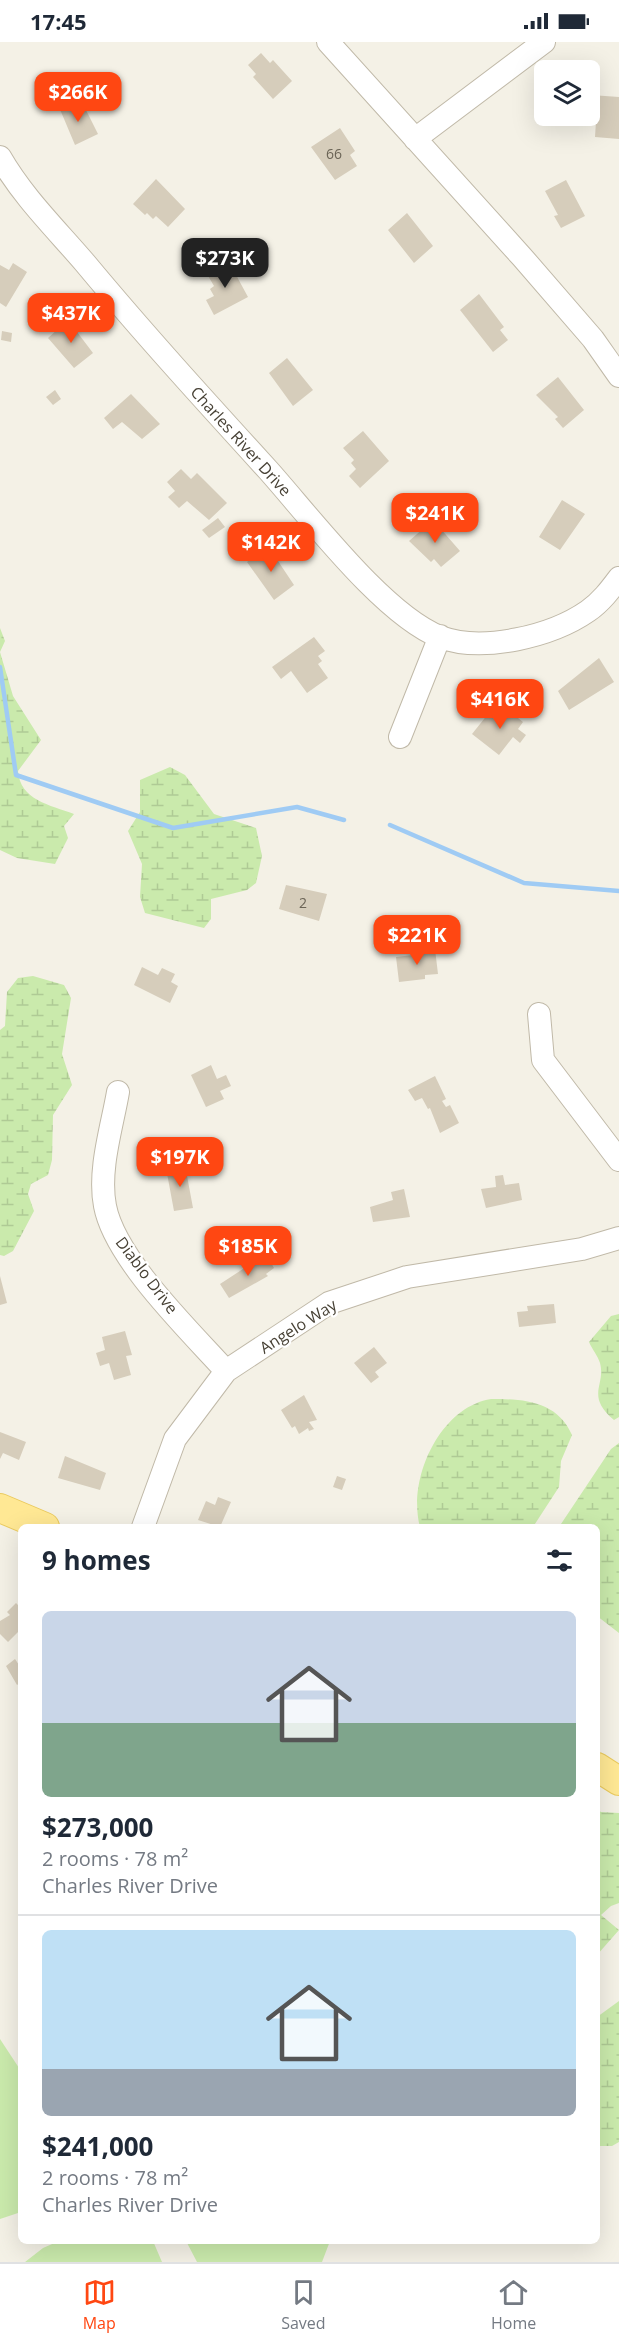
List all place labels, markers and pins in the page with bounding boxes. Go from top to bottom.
pin: $266K [36,72,120,123]
pin: $273K [183,238,267,289]
pin: $437K [29,293,113,344]
pin: $241K [393,493,477,544]
pin: $142K [229,522,313,573]
pin: $416K [458,679,542,730]
pin: $221K [375,915,459,966]
pin: $197K [138,1137,222,1188]
pin: $185K [206,1226,290,1277]

